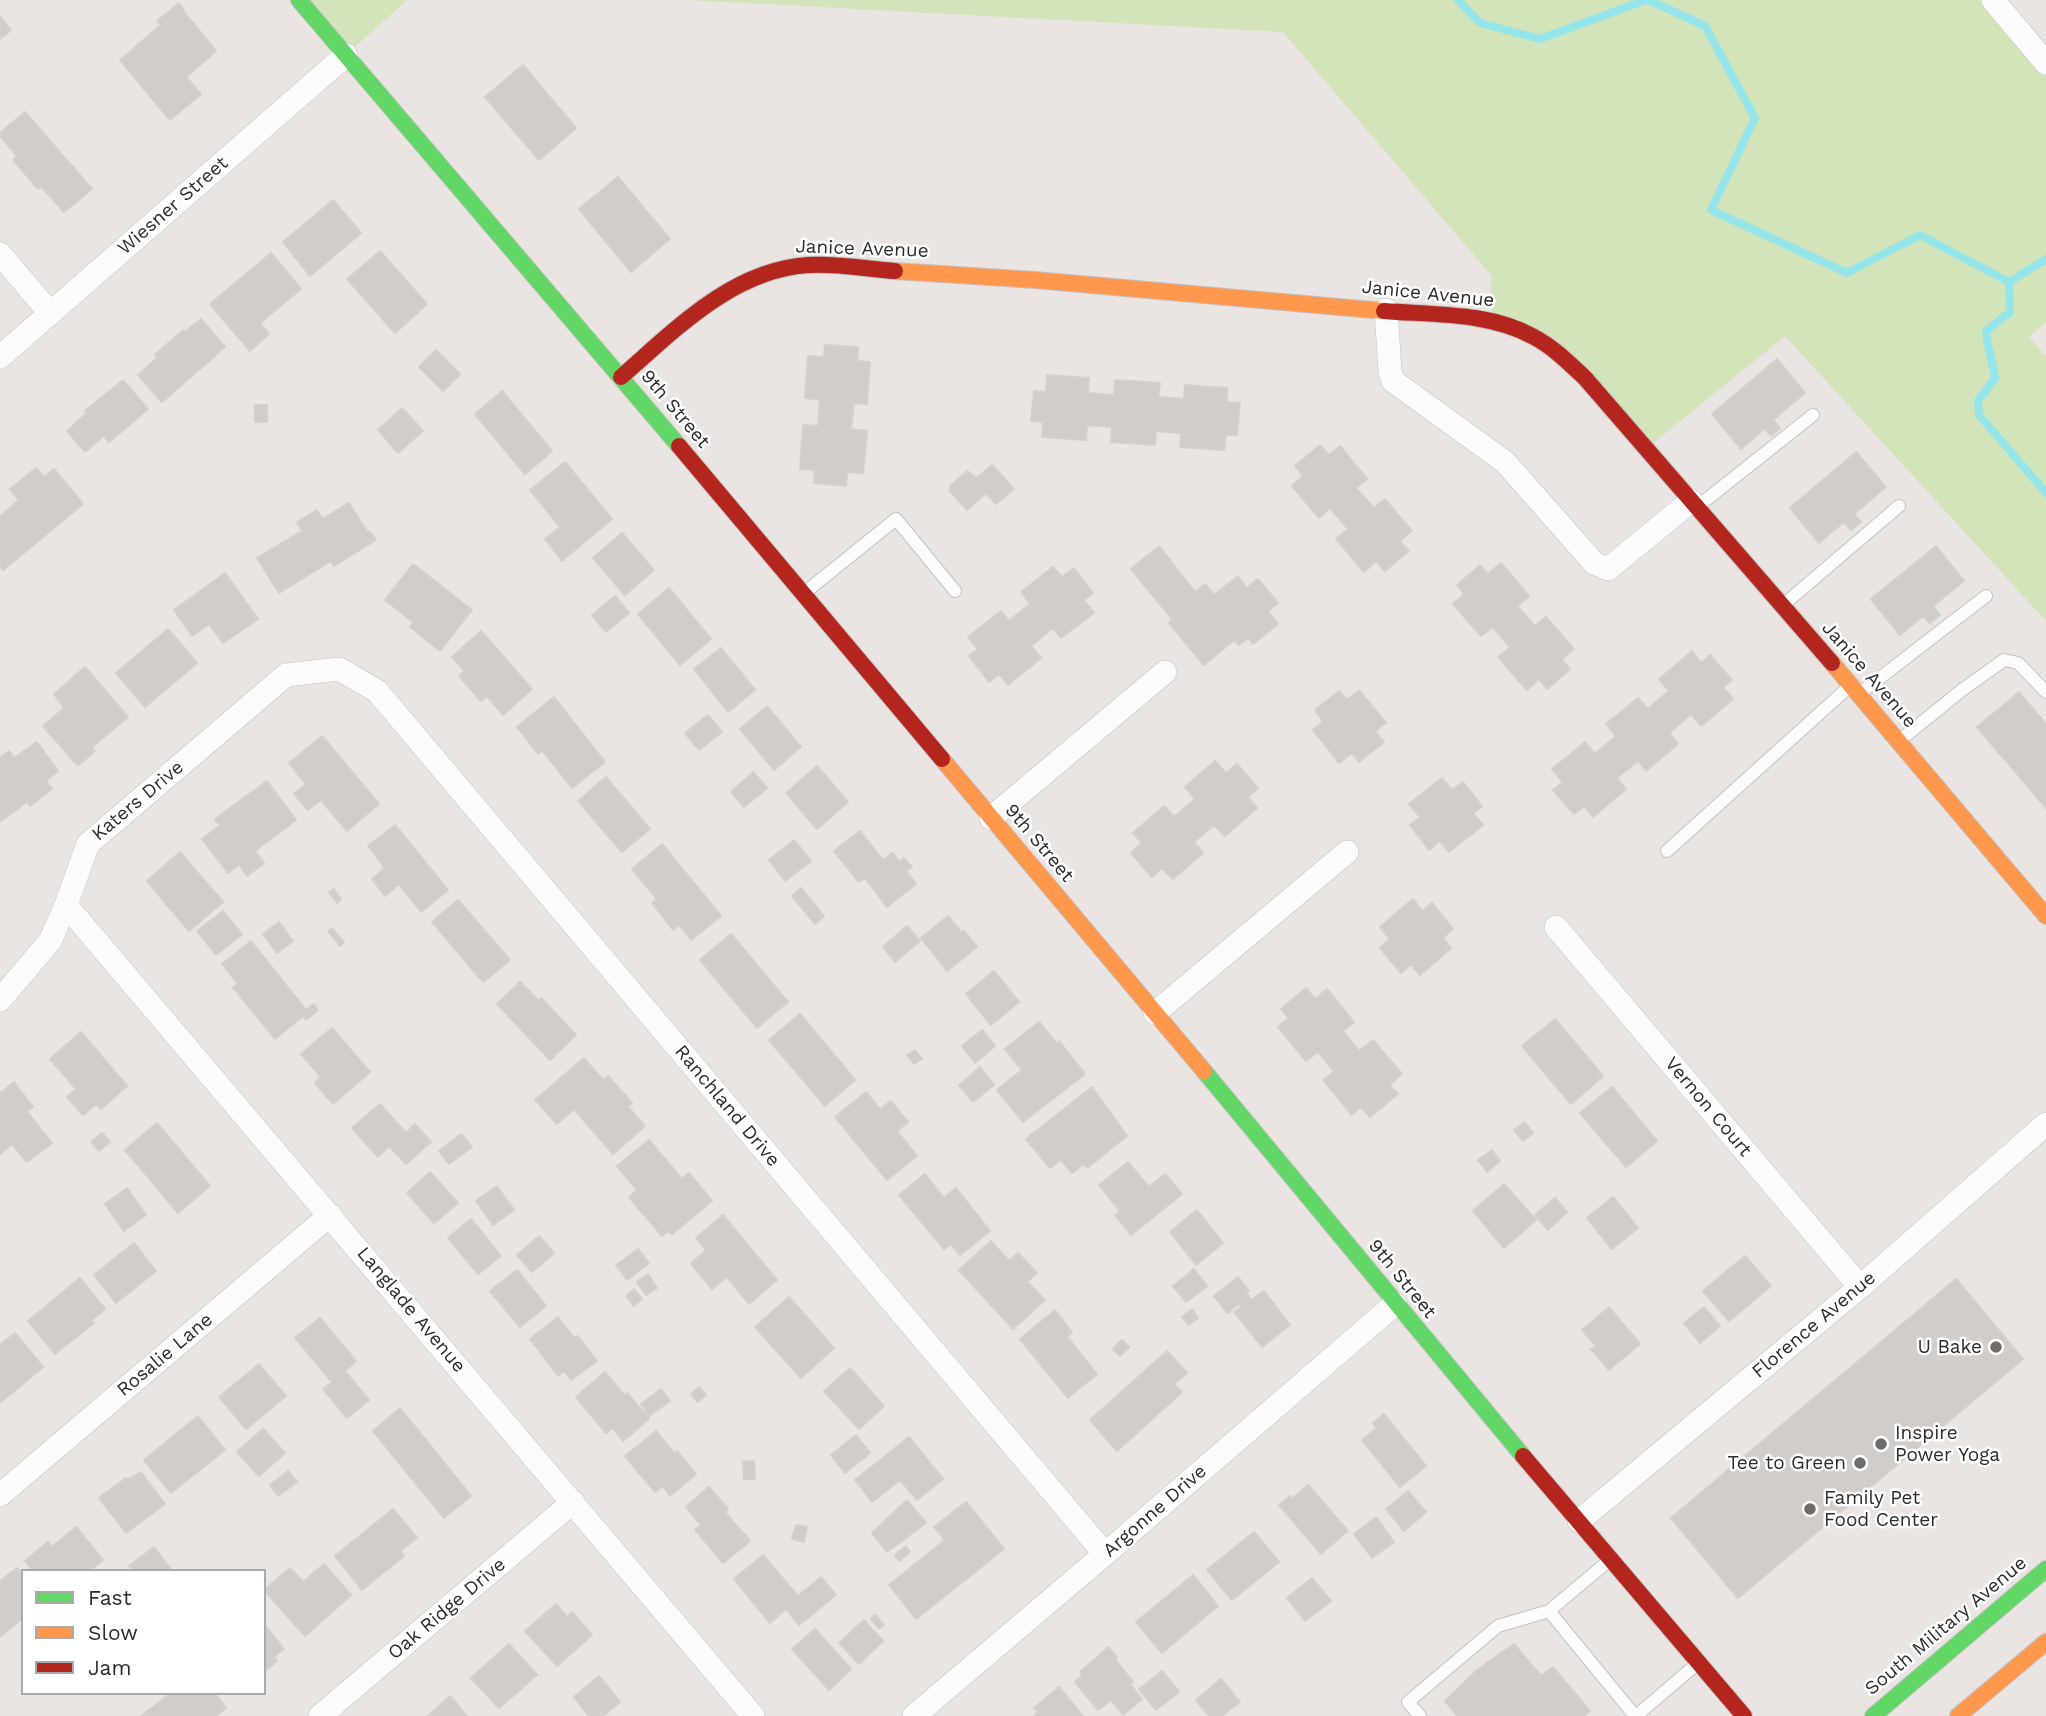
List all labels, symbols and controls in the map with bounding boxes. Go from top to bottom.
street label: Wiesner Street [113,152,233,260]
street label: Janice Avenue [795,235,929,263]
street label: Janice Avenue [1361,276,1495,312]
street label: 9th Street [636,365,714,453]
street label: Janice Avenue [1817,617,1921,733]
street label: Katers Drive [88,756,188,846]
street label: 9th Street [1000,799,1078,887]
street label: Ranchland Drive [670,1041,784,1171]
street label: Vernon Court [1660,1053,1756,1161]
street label: 9th Street [1363,1235,1441,1323]
street label: Langlade Avenue [352,1242,470,1378]
street label: Florence Avenue [1748,1267,1880,1383]
street label: Rosalie Lane [113,1308,217,1402]
place label: U Bake [1918,1336,1982,1358]
marker: U Bake [1988,1339,2004,1355]
place label: Inspire Power Yoga [1895,1422,2000,1466]
marker: Inspire Power Yoga [1873,1436,1889,1452]
place label: Tee to Green [1727,1452,1846,1474]
marker: Tee to Green [1852,1455,1868,1471]
street label: Argonne Drive [1099,1460,1211,1562]
place label: Family Pet Food Center [1824,1487,1938,1531]
marker: Family Pet Food Center [1802,1501,1818,1517]
street label: South Military Avenue [1861,1552,2031,1700]
street label: Oak Ridge Drive [384,1553,510,1665]
legend [21,1569,266,1695]
text: Fast [88,1585,132,1610]
text: Slow [88,1620,138,1645]
text: Jam [88,1655,131,1680]

